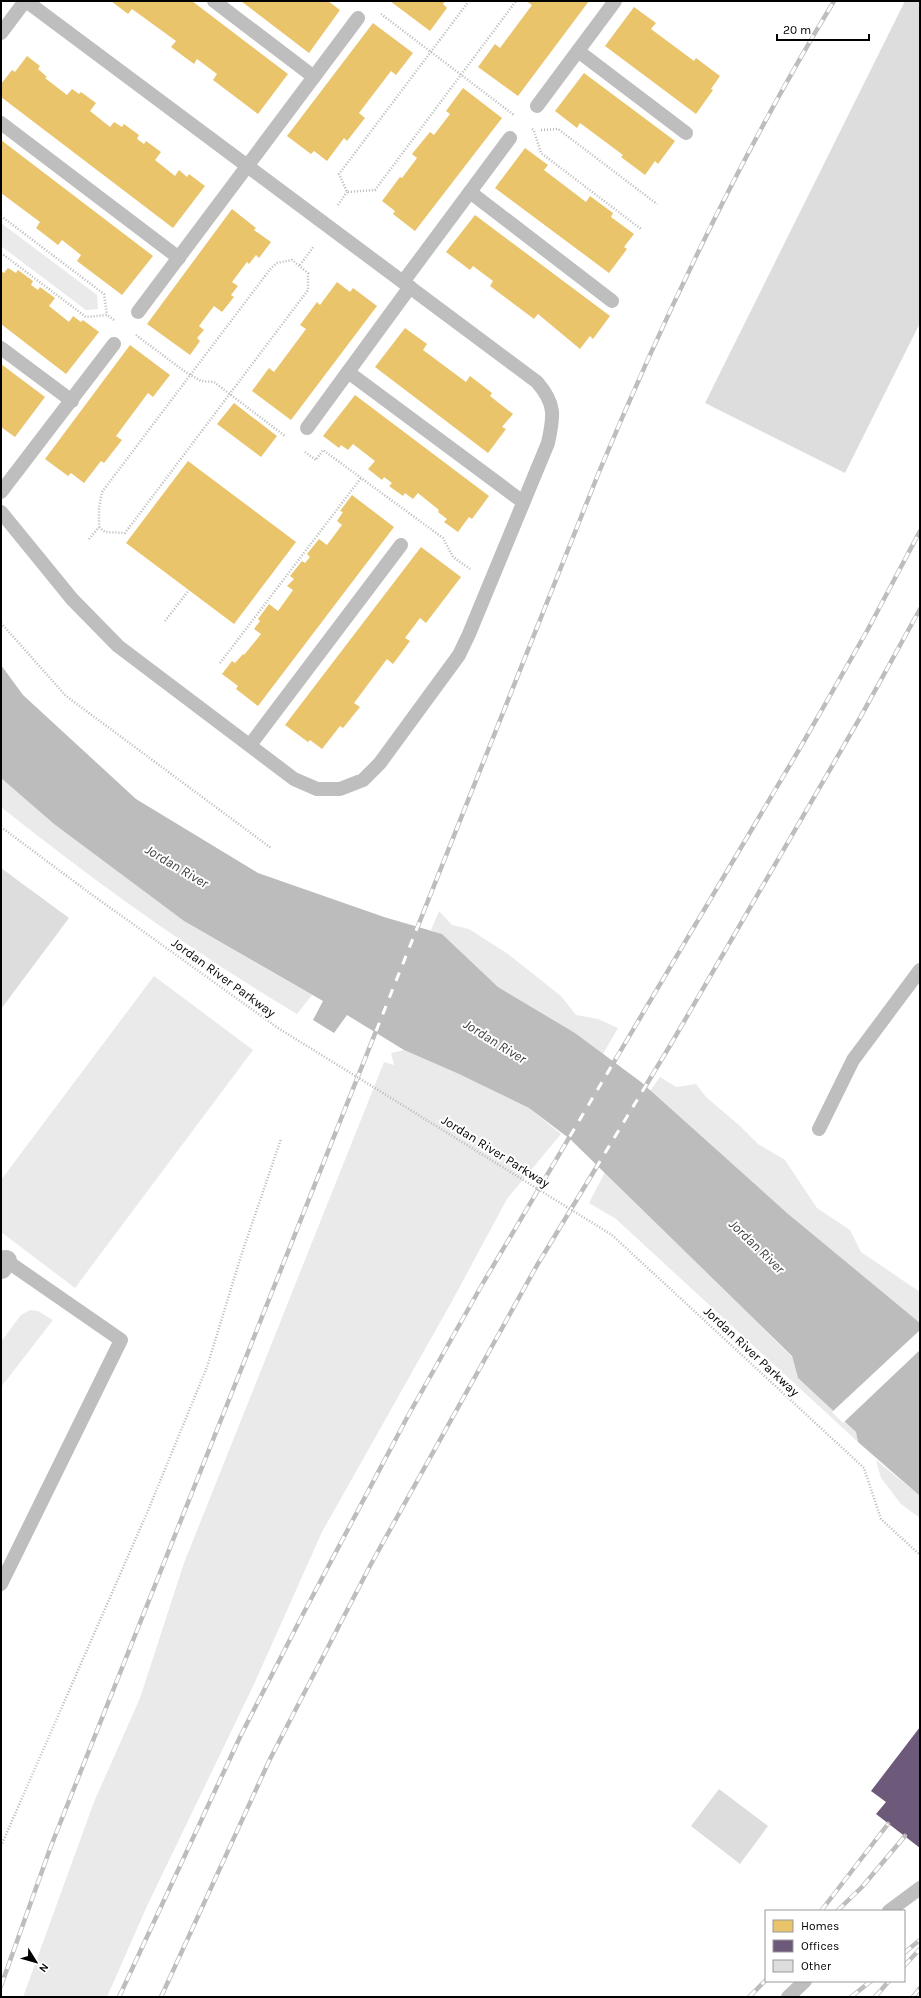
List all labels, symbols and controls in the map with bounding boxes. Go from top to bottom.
scale bar [777,16,869,42]
text: 20 m [783,23,811,37]
water label: Jordan River [142,841,213,893]
street label: Jordan River Parkway [169,935,279,1020]
water label: Jordan River [460,1015,530,1068]
street label: Jordan River Parkway [439,1112,553,1191]
water label: Jordan River [725,1216,789,1278]
street label: Jordan River Parkway [701,1303,802,1399]
legend [765,1910,905,1982]
text: Homes [801,1919,839,1933]
text: Offices [801,1939,839,1953]
north arrow [16,1942,56,1982]
text: Other [801,1959,832,1973]
text: N [36,1961,51,1975]

